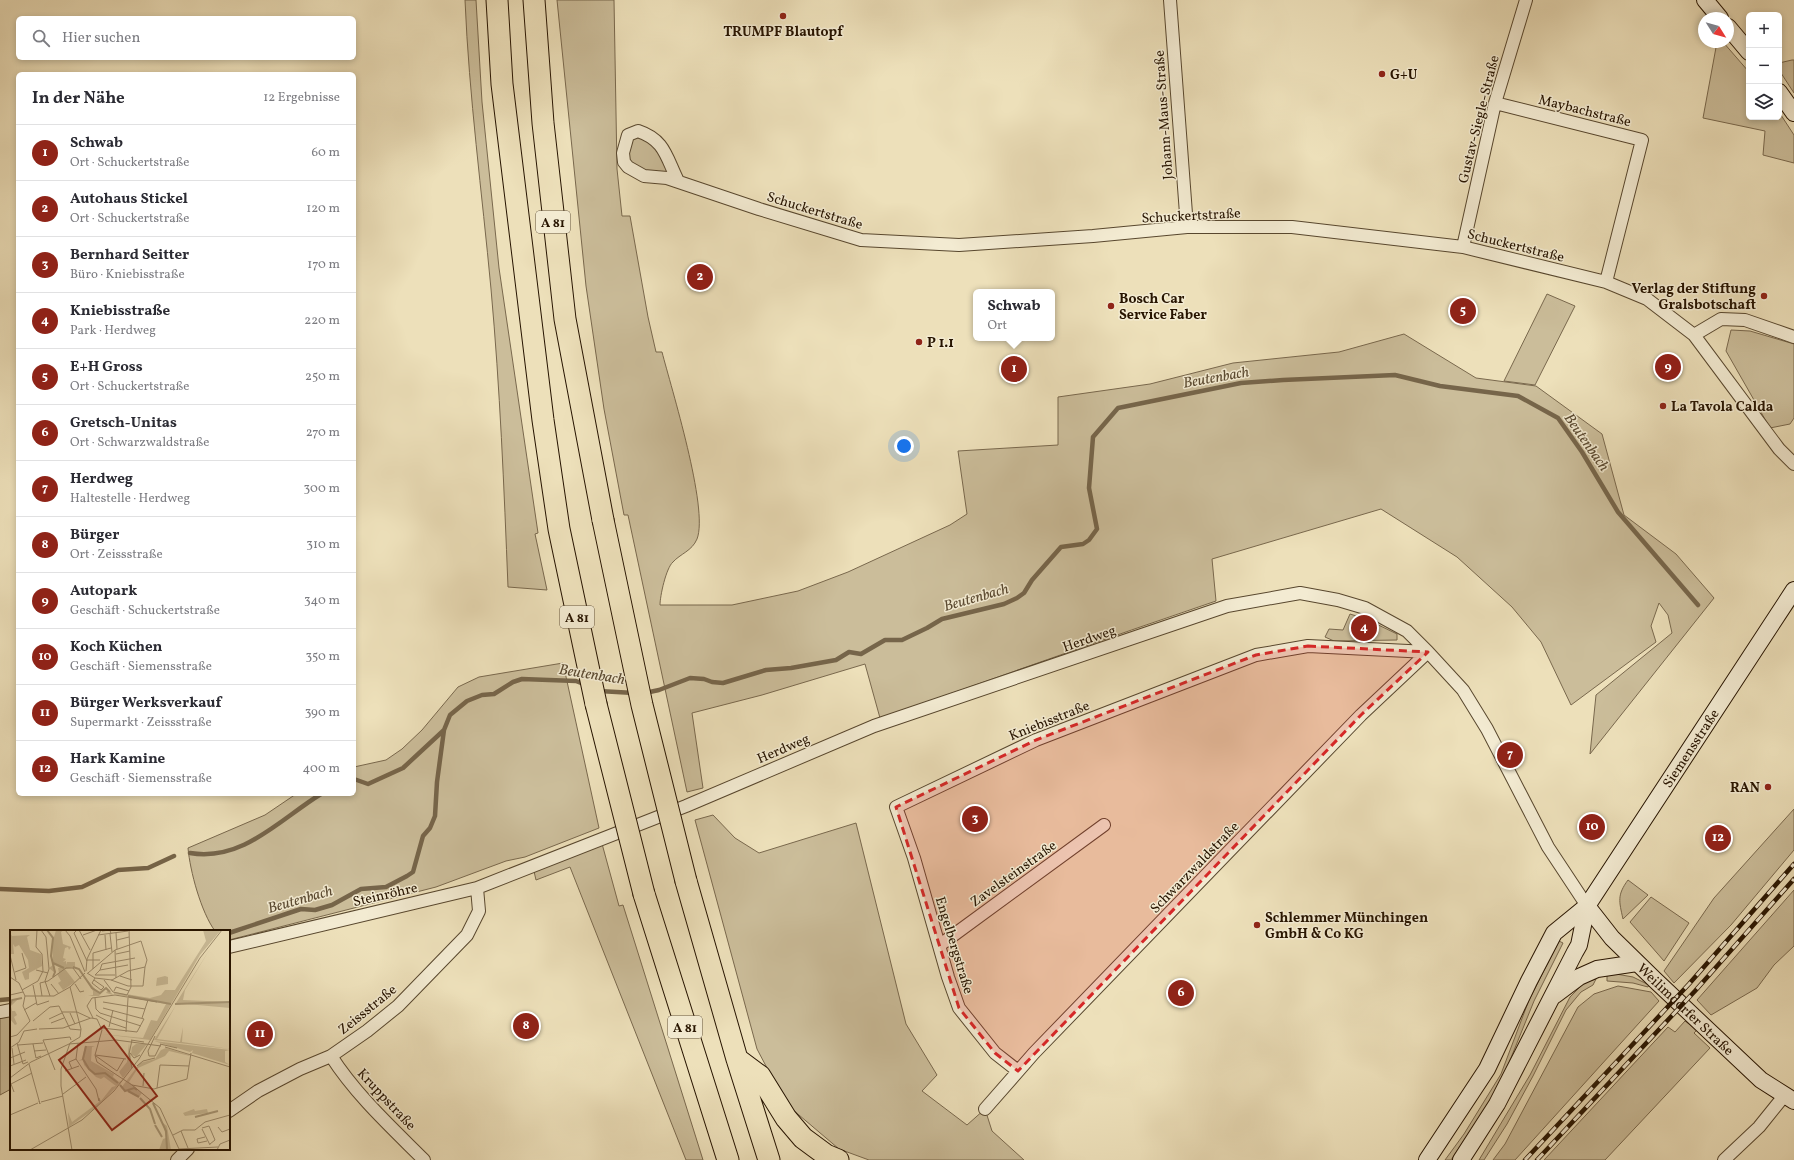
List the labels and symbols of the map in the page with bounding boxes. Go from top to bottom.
marker: TRUMPF Blautopf [778,11,788,21]
north arrow [1698,12,1734,48]
place label: TRUMPF Blautopf [723,23,844,42]
street label: Johann-Maus-Straße [1150,49,1178,180]
street label: Gustav-Siegle-Straße [1454,53,1505,185]
place label: G+U [1390,66,1418,85]
marker: G+U [1377,69,1387,79]
street label: Maybachstraße [1536,91,1633,132]
street label: Schuckertstraße [764,188,865,235]
street label: Schuckertstraße [1141,204,1242,229]
road number: A 81 [536,211,570,233]
street label: Schuckertstraße [1465,225,1566,268]
pin: 2 [687,262,713,292]
place label: Verlag der Stiftung Gralsbotschaft [1632,280,1756,315]
place label: Bosch Car Service Faber [1119,290,1207,325]
marker: Verlag der Stiftung Gralsbotschaft [1759,291,1769,301]
pin: 5 [1450,296,1476,326]
marker: Bosch Car Service Faber [1106,301,1116,311]
place label: P 1.1 [927,334,954,353]
marker: P 1.1 [914,337,924,347]
pin: 9 [1655,352,1681,382]
pin: 1 [1001,354,1027,384]
water label: Beutenbach [1182,362,1251,395]
place label: La Tavola Calda [1671,398,1774,417]
marker: La Tavola Calda [1658,401,1668,411]
water label: Beutenbach [1558,410,1613,476]
your location [894,436,914,456]
water label: Beutenbach [941,579,1011,618]
road number: A 81 [560,606,594,628]
pin: 4 [1351,613,1377,643]
street label: Herdweg [1060,621,1119,657]
water label: Beutenbach [557,660,626,691]
street label: Kniebisstraße [1006,696,1093,746]
street label: Siemensstraße [1659,705,1725,792]
street label: Herdweg [754,730,813,769]
pin: 7 [1497,740,1523,770]
place label: RAN [1730,779,1760,798]
marker: RAN [1763,782,1773,792]
pin: 3 [962,804,988,834]
pin: 10 [1579,812,1605,842]
street label: Schwarzwaldstraße [1146,818,1244,918]
pin: 12 [1705,823,1731,853]
street label: Zavelsteinstraße [967,836,1061,912]
street label: Steinröhre [351,879,420,912]
water label: Beutenbach [265,881,335,920]
street label: Engelbergstraße [930,894,977,997]
place label: Schlemmer Münchingen GmbH & Co KG [1265,909,1428,944]
marker: Schlemmer Münchingen GmbH & Co KG [1252,920,1262,930]
inset map [10,930,230,1150]
street label: Weilimdorfer Straße [1632,960,1738,1061]
pin: 6 [1168,978,1194,1008]
street label: Zeissstraße [335,980,402,1040]
pin: 8 [513,1011,539,1041]
road number: A 81 [668,1016,702,1038]
pin: 11 [247,1019,273,1049]
street label: Kruppstraße [352,1065,420,1135]

